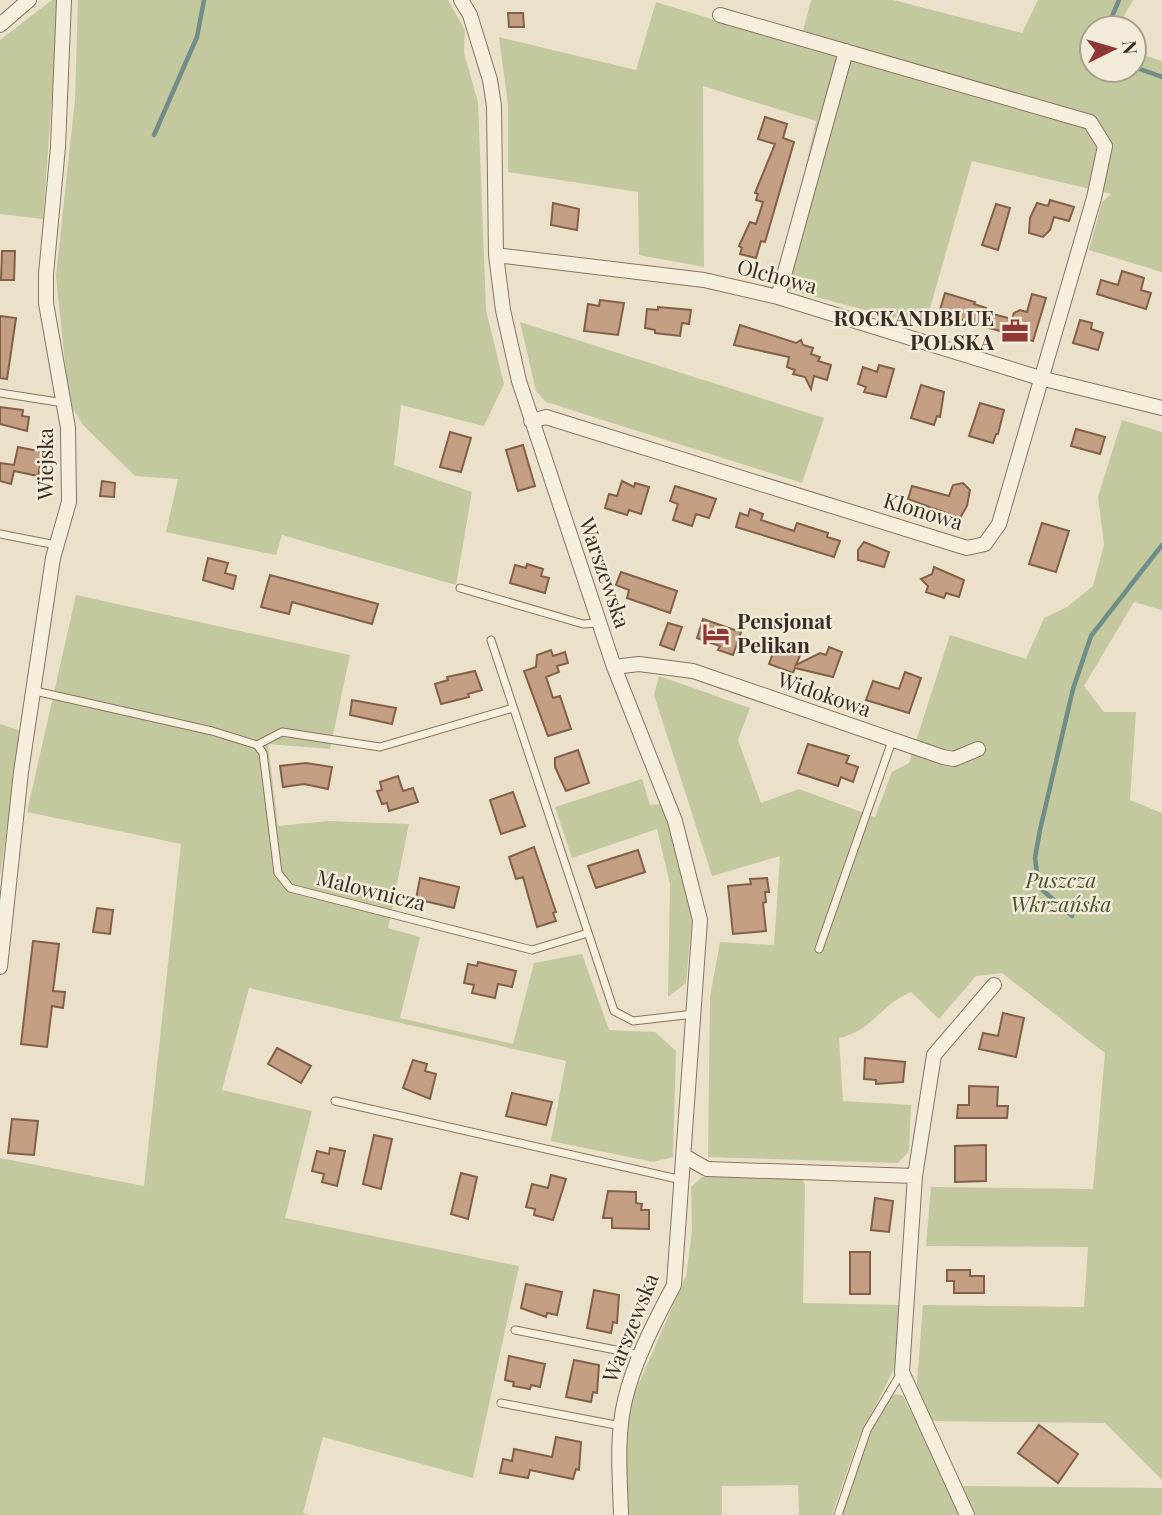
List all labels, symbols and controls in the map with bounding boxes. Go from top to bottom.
north arrow [1078,14,1148,84]
text: N [1117,39,1145,56]
street label: Olchowa [734,251,821,299]
place label: ROCKANDBLUE POLSKA [834,303,995,355]
office icon: ROCKANDBLUE POLSKA [1000,316,1030,346]
street label: Wiejska [30,427,58,501]
street label: Klonowa [881,485,967,536]
street label: Warszewska [574,513,638,632]
place label: Pensjonat Pelikan [737,606,833,658]
hotel icon: Pensjonat Pelikan [701,619,731,649]
street label: Widokowa [773,664,876,722]
street label: Malownicza [314,862,429,916]
park label: Puszcza Wkrzańska [1010,865,1112,917]
street label: Warszewska [594,1268,664,1387]

